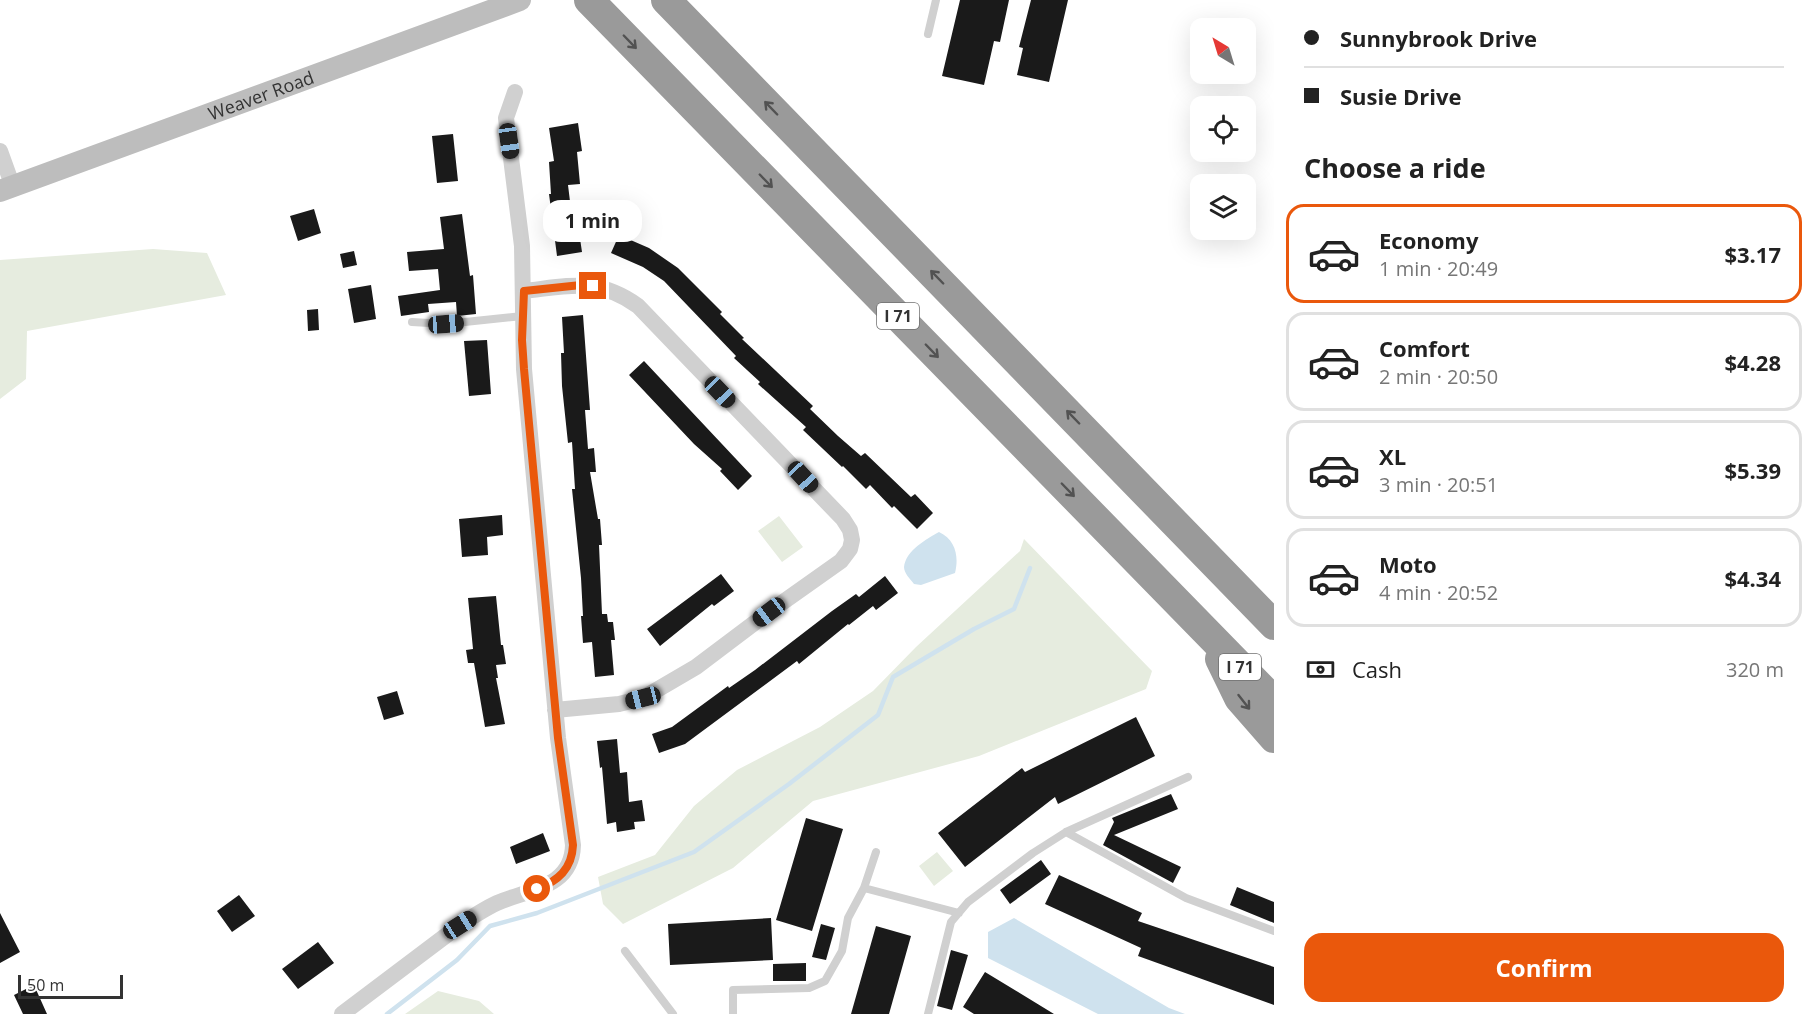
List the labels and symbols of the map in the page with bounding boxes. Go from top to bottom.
north arrow [1190,18,1256,84]
one-way arrow [622,34,637,49]
street label: Weaver Road [205,65,317,126]
one-way arrow [764,100,778,115]
car [498,122,520,160]
one-way arrow [759,174,773,189]
callout: 1 min [544,199,642,241]
one-way arrow [929,270,944,285]
route end [579,272,606,299]
road number: I 71 [877,303,919,329]
car [427,314,465,334]
one-way arrow [924,343,939,358]
car [701,373,739,411]
one-way arrow [1065,410,1080,425]
car [784,458,822,496]
one-way arrow [1061,483,1075,498]
car [749,594,789,630]
road number: I 71 [1219,654,1261,680]
car [623,685,663,711]
one-way arrow [1237,694,1250,710]
route start [523,875,550,902]
car [440,908,480,942]
scale bar [18,972,123,1000]

